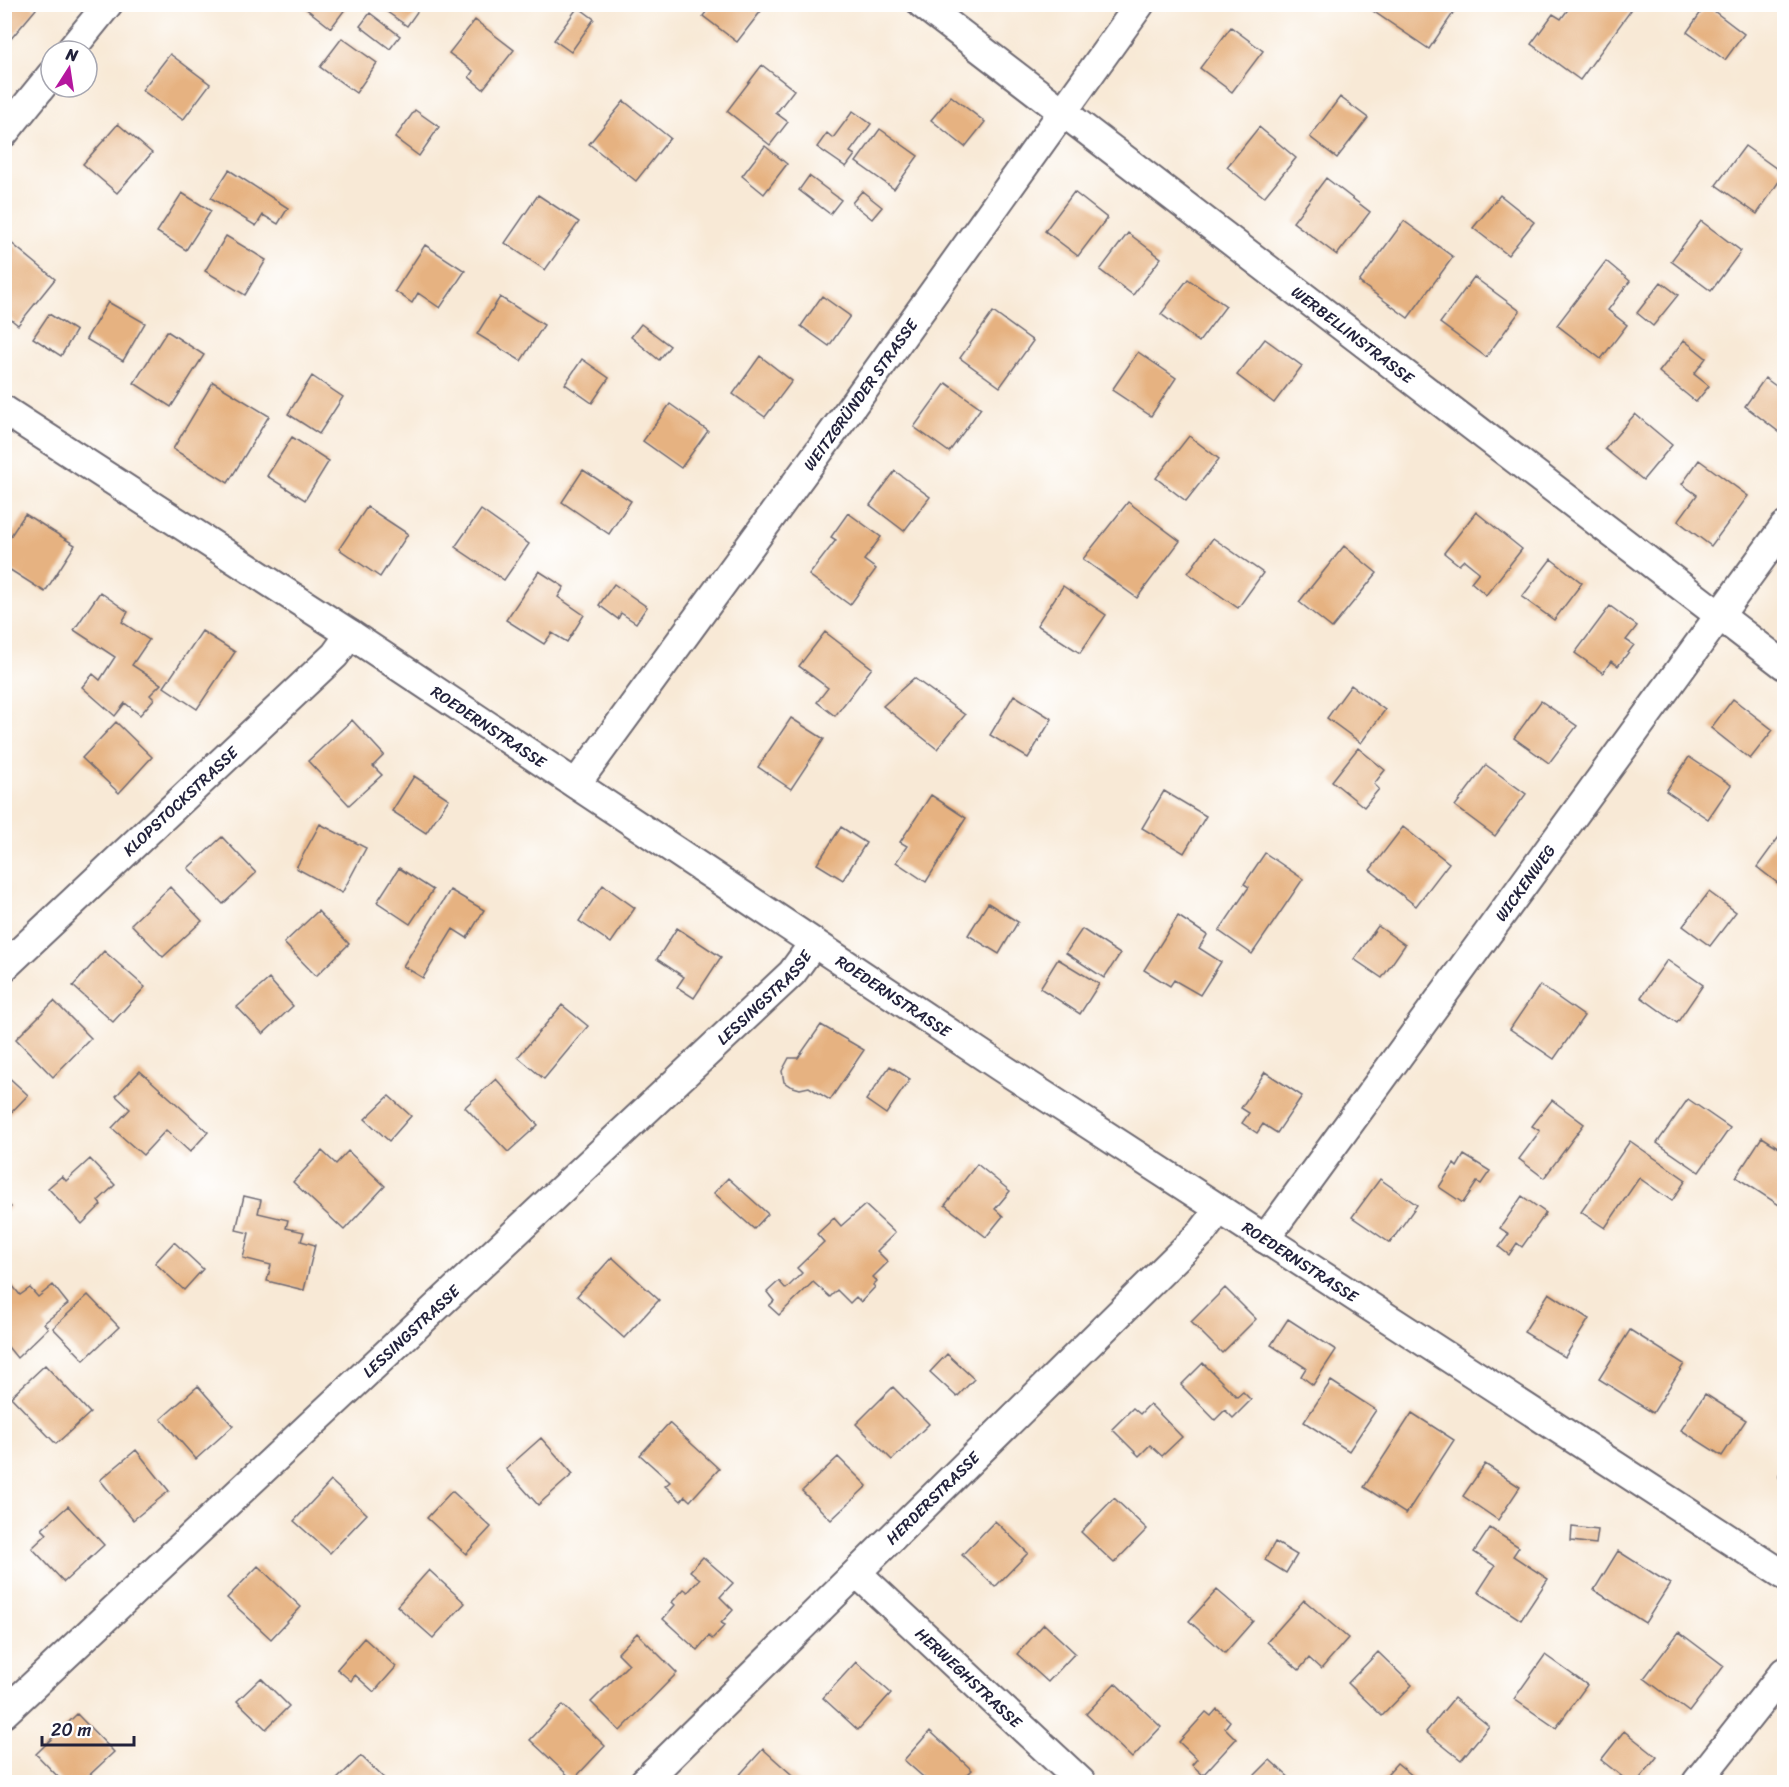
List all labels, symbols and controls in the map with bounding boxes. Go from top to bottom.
north arrow [39,39,99,99]
text: N [63,39,81,70]
street label: WERBELLINSTRASSE [1285,278,1421,392]
street label: WEITZGRÜNDER STRASSE [795,312,926,477]
street label: ROEDERNSTRASSE [425,678,553,777]
street label: KLOPSTOCKSTRASSE [116,738,246,864]
street label: WICKENWEG [1487,838,1563,928]
street label: LESSINGSTRASSE [710,943,820,1052]
street label: ROEDERNSTRASSE [829,947,958,1046]
street label: ROEDERNSTRASSE [1236,1213,1365,1311]
street label: LESSINGSTRASSE [355,1277,468,1385]
street label: HERDERSTRASSE [879,1444,988,1552]
street label: HERWEGHSTRASSE [908,1620,1030,1736]
scale bar [42,1709,134,1747]
text: 20 m [51,1714,91,1746]

